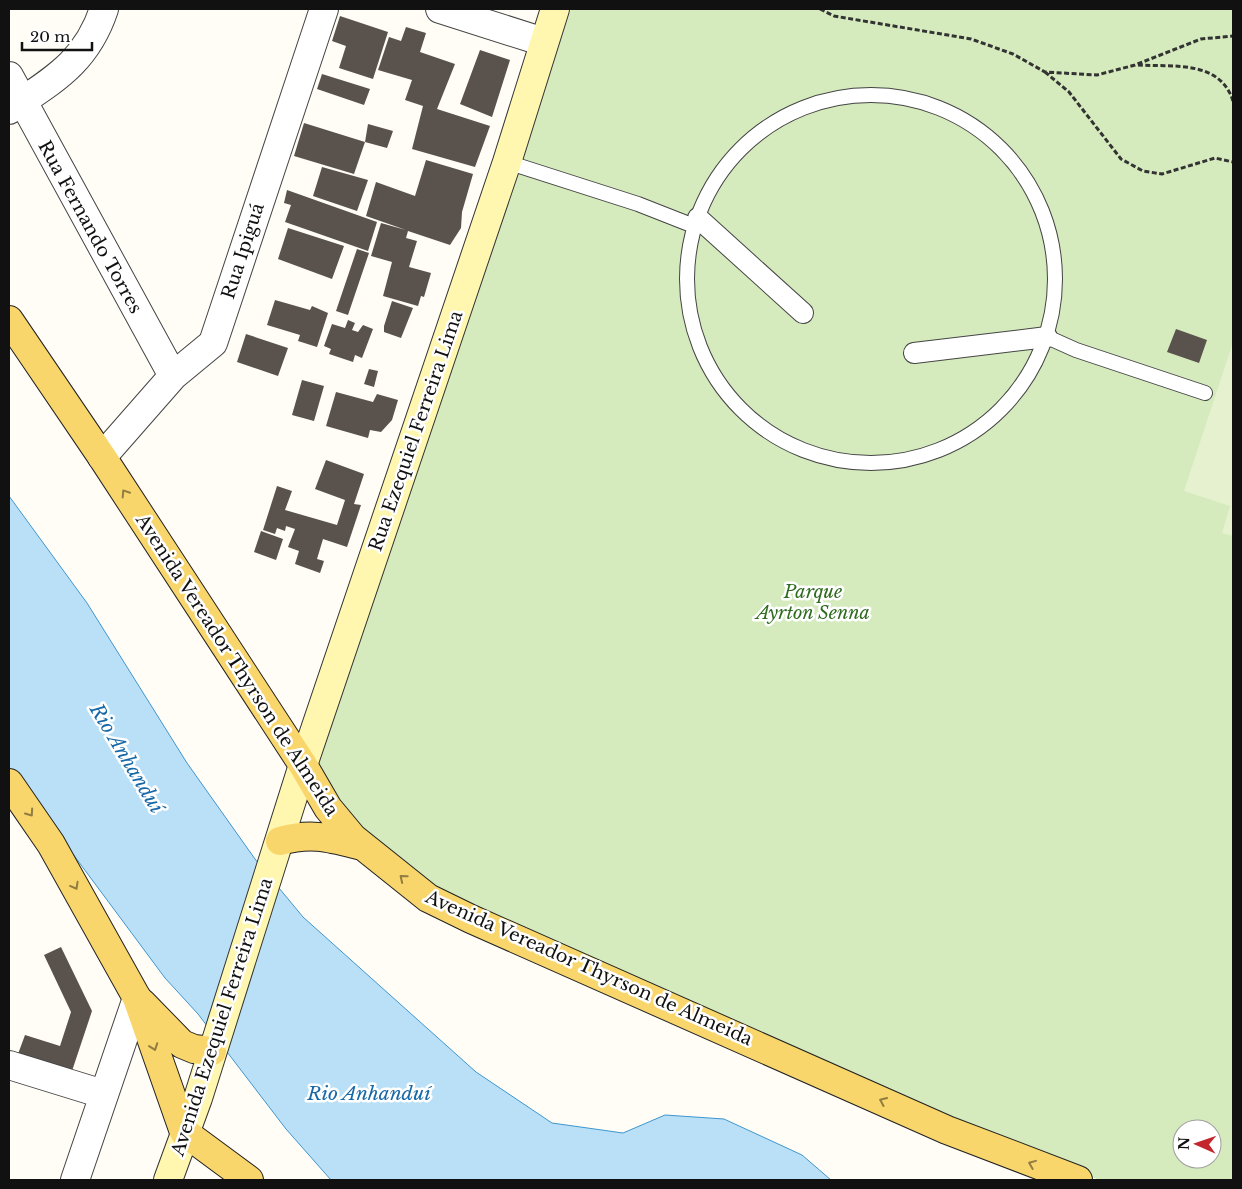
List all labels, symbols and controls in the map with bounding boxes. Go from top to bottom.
scale bar [22,20,92,52]
text: 20 m [30,27,70,46]
street label: Rua Fernando Torres [33,137,147,317]
street label: Rua Ipiguá [217,200,269,302]
street label: Rua Ezequiel Ferreira Lima [364,308,468,554]
one-way arrow [122,489,132,498]
street label: Avenida Vereador Thyrson de Almeida [130,509,343,820]
park label: Parque Ayrton Senna [754,581,870,624]
water label: Rio Anhanduí [84,699,169,818]
one-way arrow [24,808,33,817]
street label: Avenida Ezequiel Ferreira Lima [166,875,277,1160]
one-way arrow [399,875,408,884]
one-way arrow [68,881,78,890]
street label: Avenida Vereador Thyrson de Almeida [421,885,756,1050]
one-way arrow [148,1042,158,1051]
water label: Rio Anhanduí [306,1082,432,1105]
one-way arrow [879,1096,888,1107]
north arrow [1172,1119,1222,1169]
text: N [1175,1137,1193,1150]
one-way arrow [1028,1160,1037,1170]

